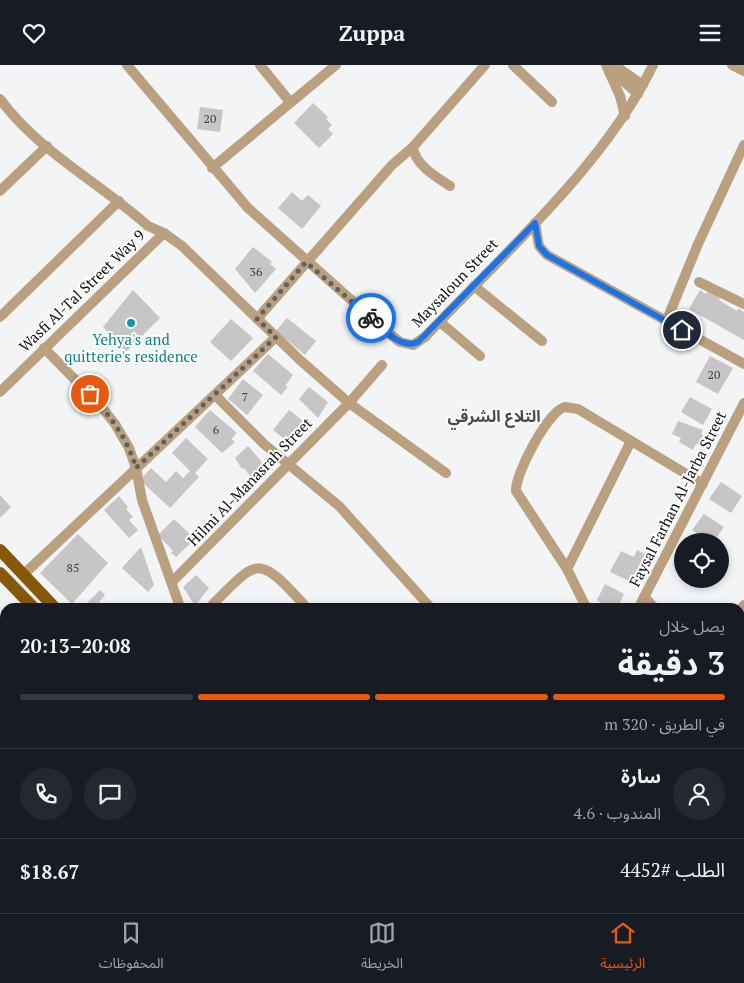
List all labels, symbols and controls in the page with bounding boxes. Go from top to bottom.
text: Zuppa [339,18,405,47]
icon: heart [20,19,48,47]
icon: menu [696,19,724,47]
house number: 20 [204,111,216,126]
street label: Wasfi Al-Tal Street Way 9 [14,225,149,356]
street label: Maysaloun Street [407,233,502,331]
house number: 36 [250,264,263,279]
courier [346,293,396,343]
icon: bike [357,304,385,332]
pin [661,309,703,351]
icon: home [668,316,696,344]
marker: Yehya's and quitterie's residence [125,317,137,329]
place label: Yehya's and quitterie's residence [64,329,198,366]
house number: 20 [708,367,720,382]
pin [69,373,111,415]
icon: bag [76,380,104,408]
house number: 7 [242,389,248,404]
district label: التلاع الشرقي [447,405,541,430]
street label: Faysal Farhan Al-Jarba Street [624,407,730,590]
street label: Hilmi Al-Manasrah Street [183,412,316,550]
house number: 6 [213,422,220,437]
map controls [674,533,729,588]
button: locate [674,533,729,588]
house number: 85 [67,560,79,575]
text: يصل خلال [659,615,725,637]
text: 20:08–20:13 [20,633,131,658]
text: 3 دقيقة [618,642,725,684]
text: في الطريق · 320 m [604,713,725,735]
text: سارة [621,763,661,788]
button: phone [20,768,72,820]
button: chat [84,768,136,820]
button: person [673,768,725,820]
text: المندوب · 4.6 [574,802,661,824]
text: الطلب #4452 [620,857,725,882]
text: $18.67 [20,859,79,884]
tab: المحفوظات [99,919,164,978]
tab: الخريطة [361,919,403,978]
tab: الرئيسية [600,919,645,978]

